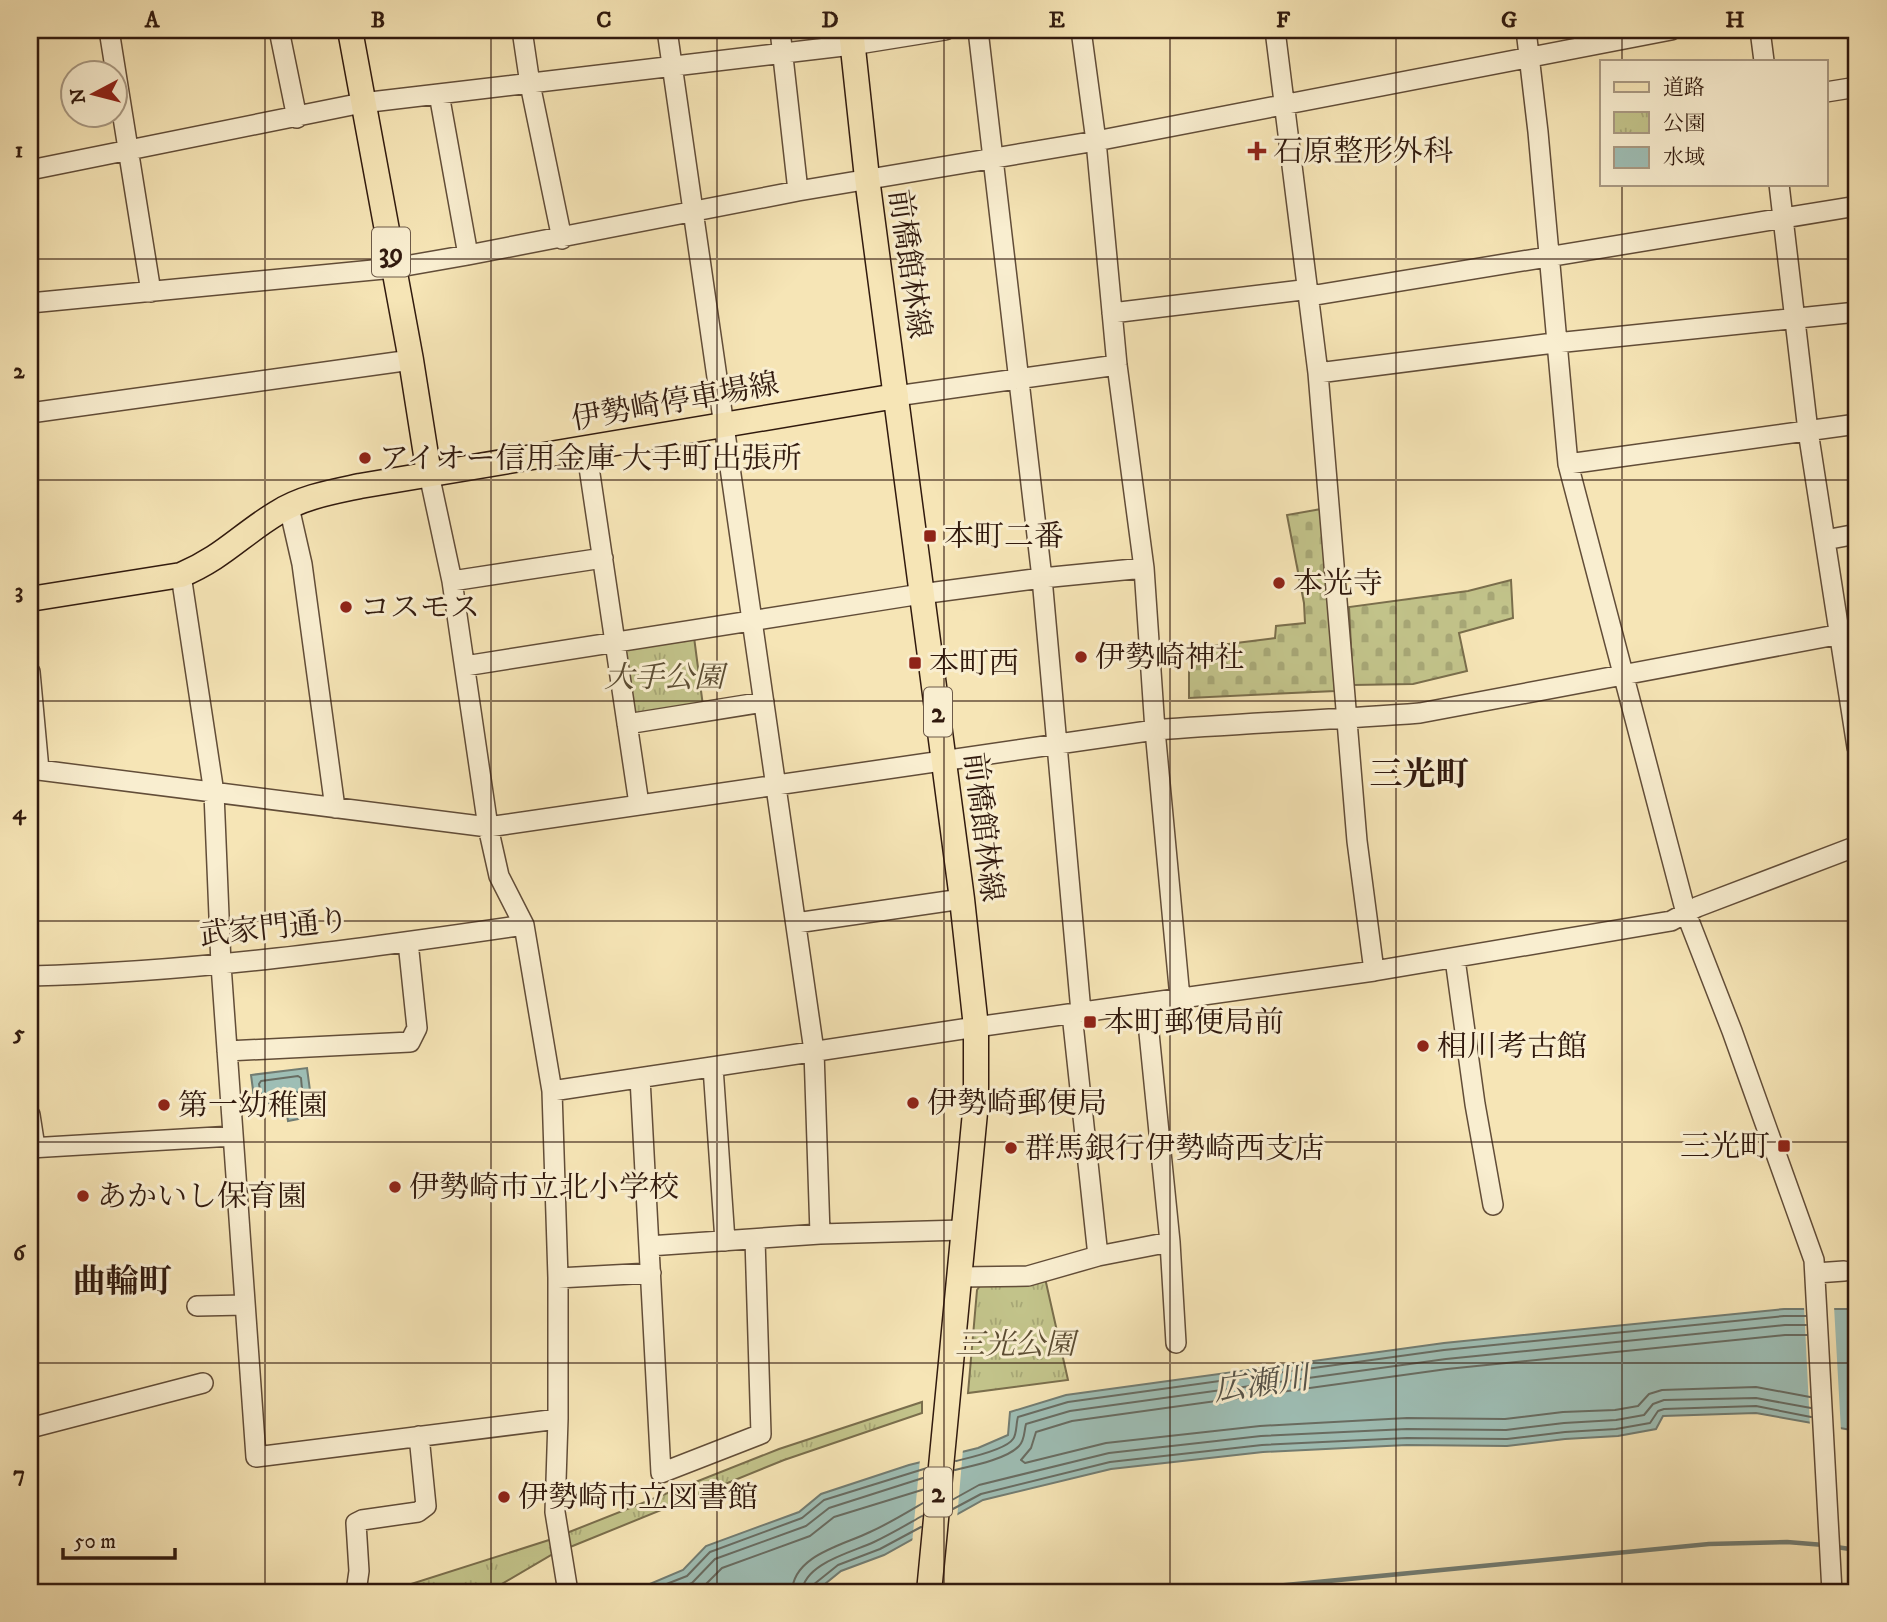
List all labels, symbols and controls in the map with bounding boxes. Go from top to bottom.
text: A [144,6,161,35]
text: B [371,6,385,35]
text: C [596,6,612,35]
text: D [821,6,839,35]
text: E [1049,6,1065,35]
text: F [1276,6,1291,35]
text: G [1501,6,1517,35]
text: H [1725,6,1745,35]
north arrow [60,60,130,130]
legend [1600,60,1828,186]
text: 道路 [1663,75,1705,101]
text: N [66,86,91,105]
text: 公園 [1663,111,1705,137]
place label: 石原整形外科 [1273,134,1453,171]
text: 1 [15,136,23,165]
marker: 石原整形外科 [1247,141,1267,161]
text: 水域 [1663,145,1705,171]
street label: 前橋館林線 [880,187,937,341]
road number: 39 [372,228,410,276]
text: 2 [13,357,25,386]
street label: 伊勢崎停車場線 [569,366,782,439]
place label: アイオー信用金庫 大手町出張所 [379,441,802,478]
marker: アイオー信用金庫 大手町出張所 [357,450,373,466]
place label: 本町二番 [944,519,1064,556]
marker: 本町二番 [922,528,938,544]
place label: 本光寺 [1293,566,1383,603]
marker: 本光寺 [1271,575,1287,591]
text: 3 [15,577,23,606]
place label: コスモス [360,590,480,627]
marker: コスモス [338,599,354,615]
place label: 伊勢崎神社 [1095,640,1245,677]
place label: 本町西 [929,646,1019,683]
marker: 伊勢崎神社 [1073,649,1089,665]
marker: 本町西 [907,655,923,671]
park label: 大手公園 [604,660,729,697]
road number: 2 [924,688,952,736]
street label: 前橋館林線 [955,750,1010,904]
district label: 三光町 [1370,755,1469,796]
text: 4 [12,798,27,827]
street label: 武家門通り [198,902,351,955]
place label: 本町郵便局前 [1104,1005,1284,1042]
marker: 本町郵便局前 [1082,1014,1098,1030]
text: 5 [12,1019,25,1048]
place label: 相川考古館 [1437,1029,1587,1066]
marker: 相川考古館 [1415,1038,1431,1054]
place label: 伊勢崎郵便局 [927,1086,1107,1123]
place label: 第一幼稚園 [178,1088,328,1125]
marker: 伊勢崎郵便局 [905,1095,921,1111]
marker: 第一幼稚園 [156,1097,172,1113]
place label: 三光町 [1680,1129,1770,1166]
place label: 群馬銀行伊勢崎西支店 [1025,1131,1325,1168]
marker: 三光町 [1776,1138,1792,1154]
marker: 群馬銀行伊勢崎西支店 [1003,1140,1019,1156]
place label: 伊勢崎市立北小学校 [409,1170,679,1207]
place label: あかいし保育園 [97,1179,307,1216]
marker: 伊勢崎市立北小学校 [387,1179,403,1195]
marker: あかいし保育園 [75,1188,91,1204]
text: 6 [13,1239,27,1268]
district label: 曲輪町 [73,1262,172,1303]
park label: 三光公園 [955,1327,1080,1364]
water label: 広瀬川 [1211,1358,1315,1411]
text: 7 [13,1460,25,1489]
road number: 2 [924,1468,952,1516]
place label: 伊勢崎市立図書館 [518,1480,758,1517]
marker: 伊勢崎市立図書館 [496,1489,512,1505]
scale bar [63,1517,175,1561]
text: 50 m [74,1529,116,1555]

